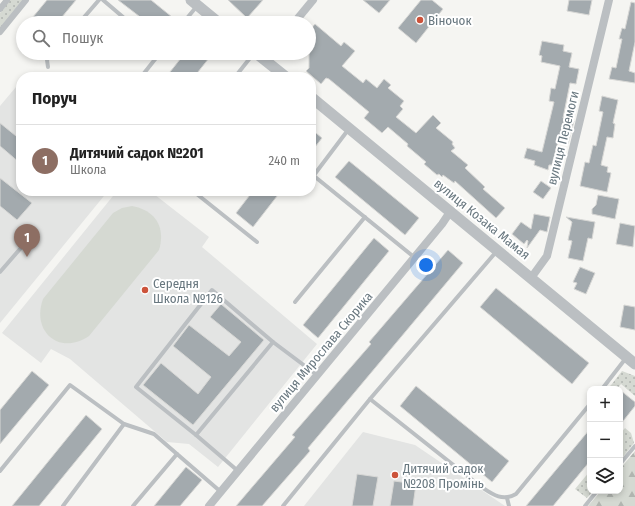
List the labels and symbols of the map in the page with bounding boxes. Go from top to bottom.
place label: Віночок [428,13,472,28]
marker: Віночок [415,15,425,25]
street label: вулиця Перемоги [544,89,582,187]
street label: вулиця Козака Мамая [431,176,533,262]
pin: 1 [14,224,40,257]
your location [416,255,436,275]
place label: Середня Школа №126 [153,276,223,306]
marker: Середня Школа №126 [140,285,150,295]
street label: вулиця Мирослава Скорика [266,289,376,415]
place label: Дитячий садок №208 Промінь [402,461,484,491]
marker: Дитячий садок №208 Промінь [390,470,400,480]

